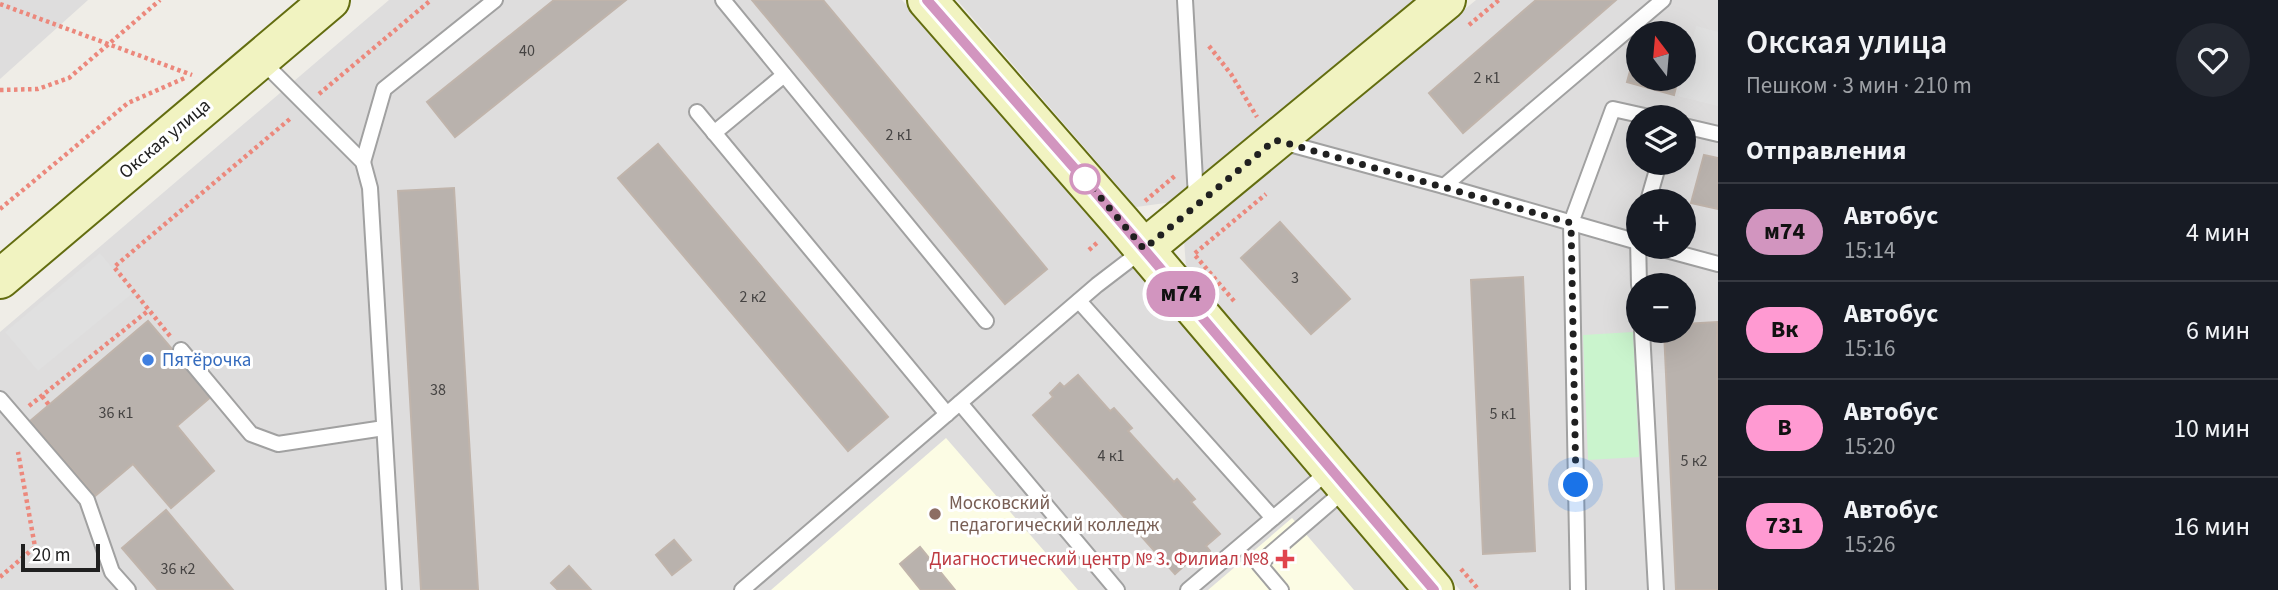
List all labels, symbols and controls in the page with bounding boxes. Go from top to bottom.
text: Окская улица [1746,19,1947,66]
north arrow [1626,21,1696,91]
map controls [1626,21,1696,343]
button: heart [2176,23,2250,97]
house number: 40 [519,40,535,62]
house number: 2 к1 [1473,67,1501,89]
text: Пешком · 3 мин · 210 m [1746,69,1972,102]
street label: Окская улица [113,92,217,186]
button: layers [1626,105,1696,175]
house number: 2 к1 [885,124,913,146]
text: Отправления [1746,132,1906,169]
unlabelled marker [1070,164,1100,194]
button: + [1626,189,1696,259]
text: Автобус [1844,197,1938,234]
text: м74 [1764,214,1805,249]
text: 4 мин [2186,214,2250,251]
text: 15:14 [1844,234,1895,267]
house number: 3 [1291,267,1299,289]
line badge: м74 [1141,271,1221,317]
button: − [1626,273,1696,343]
text: м74 [1160,276,1202,311]
house number: 2 к2 [739,286,767,308]
text: Автобус [1844,295,1938,332]
text: Вк [1771,312,1798,347]
text: 6 мин [2186,312,2250,349]
text: 15:16 [1844,332,1895,365]
place label: Пятёрочка [162,347,251,374]
marker: Пятёрочка [140,352,156,368]
house number: 38 [430,379,446,401]
text: Автобус [1844,393,1938,430]
house number: 36 к1 [99,402,134,424]
house number: 5 к1 [1489,403,1517,425]
text: В [1777,410,1792,445]
text: 10 мин [2173,410,2250,447]
text: 15:20 [1844,430,1895,463]
house number: 4 к1 [1097,445,1125,467]
house number: 5 к2 [1680,450,1708,472]
your location [1558,467,1593,502]
place label: Московский педагогический колледж [949,490,1159,539]
text: Автобус [1844,491,1938,528]
marker: Московский педагогический колледж [927,506,943,522]
text: 731 [1765,508,1804,543]
text: 16 мин [2173,508,2250,545]
text: 15:26 [1844,528,1895,561]
scale bar [21,541,100,573]
text: 20 m [32,542,70,569]
place label: Диагностический центр № 3. Филиал №8 [929,546,1269,573]
marker: Диагностический центр № 3. Филиал №8 [1275,549,1295,569]
house number: 36 к2 [161,558,196,580]

